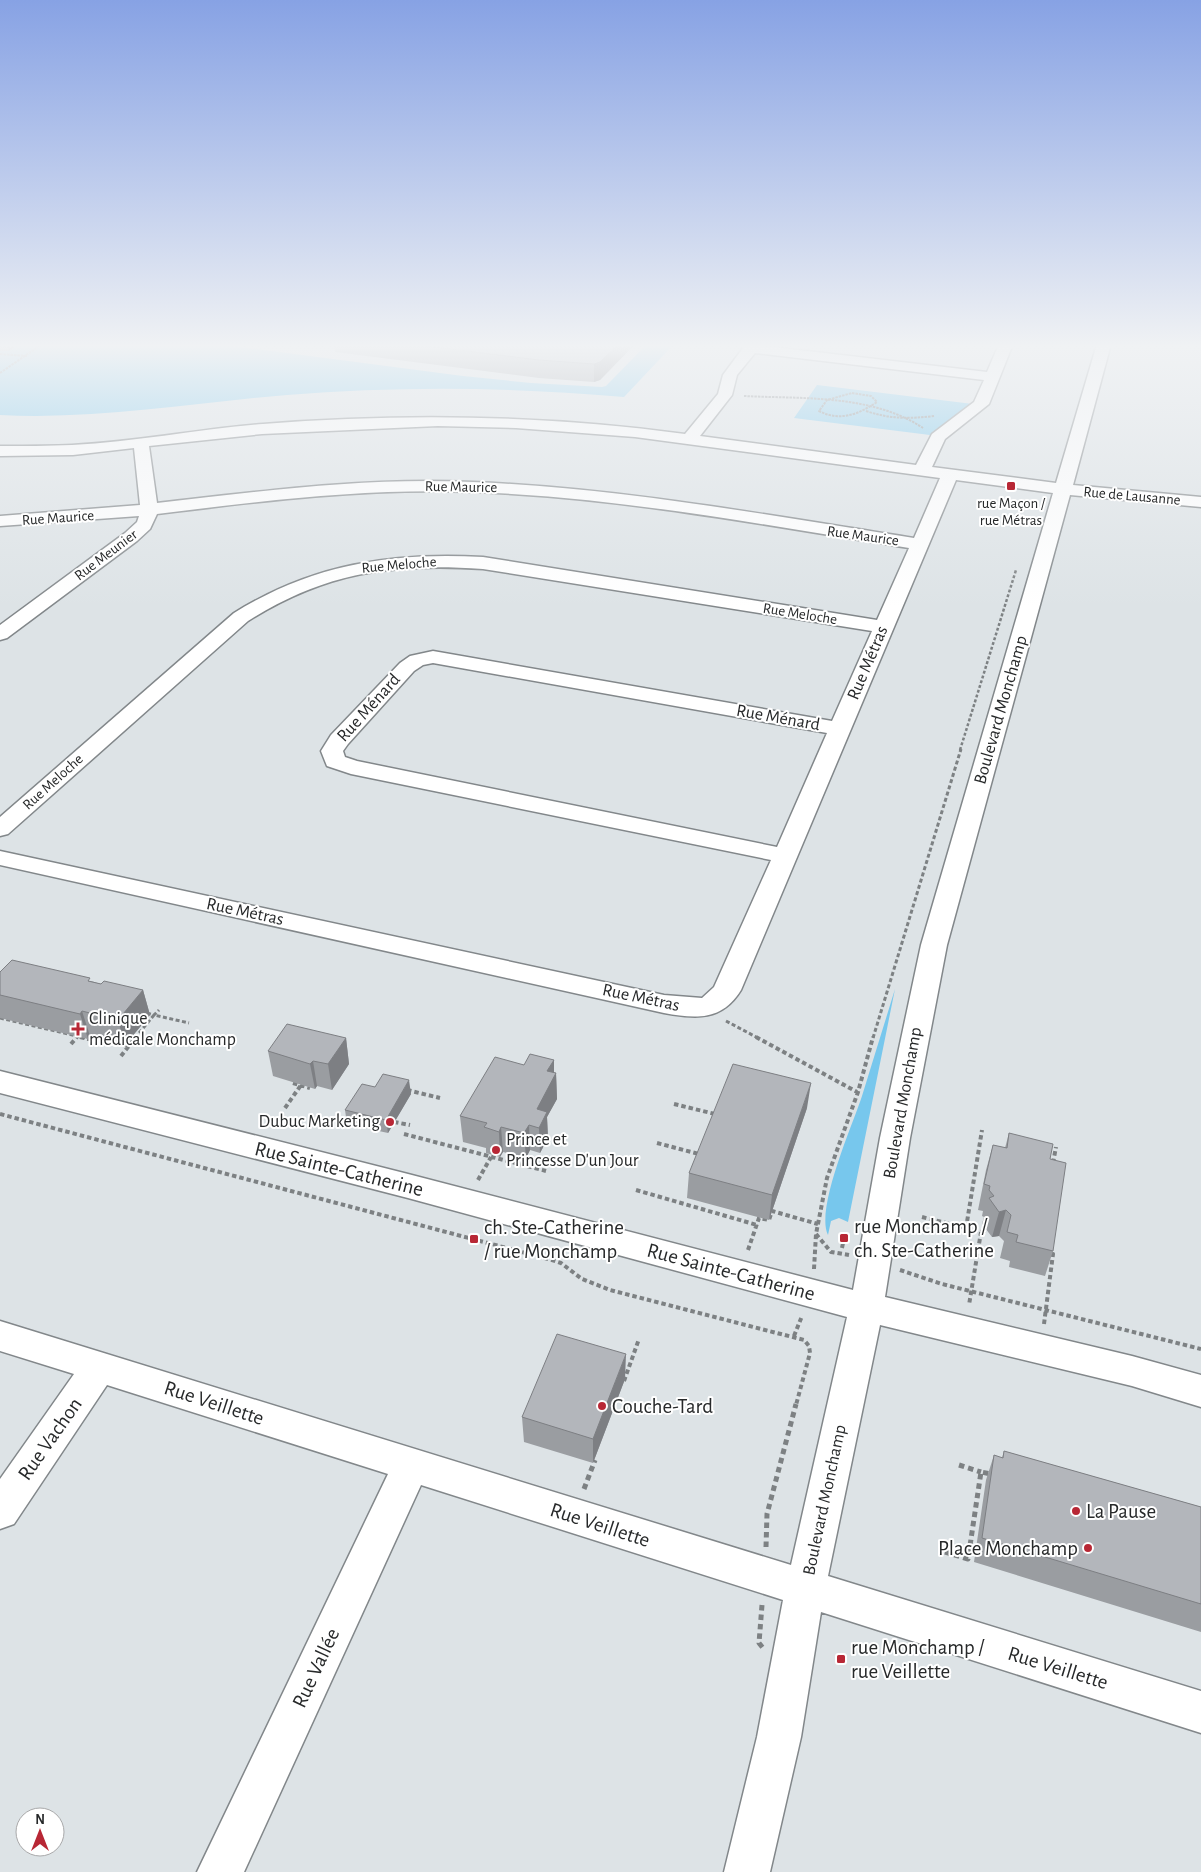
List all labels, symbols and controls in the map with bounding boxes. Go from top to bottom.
street label: Rue Maurice [425,479,497,495]
marker: rue Maçon / rue Métras [1005,480,1017,492]
street label: Rue de Lausanne [1083,484,1181,508]
place label: rue Maçon / rue Métras [977,496,1046,528]
street label: Rue Maurice [21,508,95,528]
street label: Rue Maurice [826,524,900,548]
street label: Rue Meunier [72,527,140,583]
street label: Rue Meloche [361,554,437,576]
street label: Rue Meloche [762,601,838,627]
street label: Rue Métras [844,623,892,703]
street label: Boulevard Monchamp [971,634,1031,786]
street label: Rue Ménard [334,670,404,746]
street label: Rue Ménard [735,702,821,734]
street label: Rue Meloche [20,751,86,813]
street label: Rue Métras [205,895,285,929]
street label: Rue Métras [601,981,681,1015]
place label: Clinique médicale Monchamp [89,1010,236,1049]
marker: Clinique médicale Monchamp [71,1022,85,1036]
street label: Boulevard Monchamp [881,1026,925,1180]
place label: Dubuc Marketing [259,1113,380,1131]
marker: Dubuc Marketing [384,1116,396,1128]
place label: Prince et Princesse D'un Jour [506,1131,639,1170]
street label: Rue Sainte-Catherine [253,1138,425,1200]
marker: Prince et Princesse D'un Jour [490,1144,502,1156]
place label: rue Monchamp / ch. Ste-Catherine [854,1216,994,1261]
place label: ch. Ste-Catherine / rue Monchamp [484,1217,624,1262]
marker: rue Monchamp / ch. Ste-Catherine [838,1232,850,1244]
marker: ch. Ste-Catherine / rue Monchamp [468,1233,480,1245]
street label: Rue Sainte-Catherine [645,1239,817,1305]
street label: Rue Veillette [161,1377,267,1429]
street label: Rue Vachon [14,1394,86,1484]
place label: Couche-Tard [612,1396,713,1417]
marker: Couche-Tard [596,1400,608,1412]
street label: Boulevard Monchamp [800,1423,850,1577]
street label: Rue Veillette [547,1499,653,1551]
place label: La Pause [1086,1501,1156,1522]
marker: La Pause [1070,1505,1082,1517]
place label: Place Monchamp [938,1538,1078,1559]
marker: Place Monchamp [1082,1542,1094,1554]
street label: Rue Vallée [288,1625,344,1711]
place label: rue Monchamp / rue Veillette [851,1637,985,1682]
street label: Rue Veillette [1005,1643,1111,1693]
marker: rue Monchamp / rue Veillette [835,1653,847,1665]
north arrow [15,1807,65,1857]
text: N [35,1813,45,1827]

